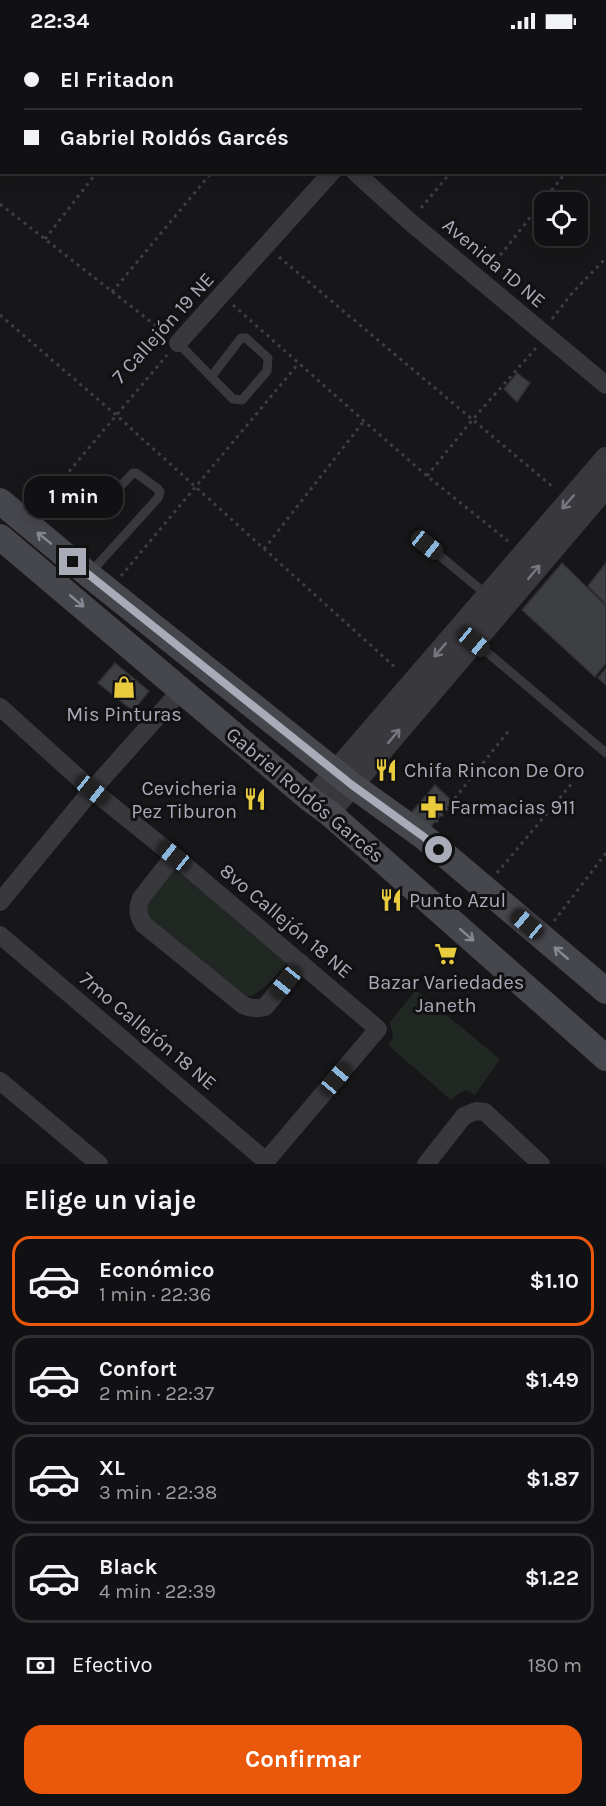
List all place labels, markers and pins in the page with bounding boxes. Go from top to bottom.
shop icon: Mis Pinturas [111,674,137,700]
place label: Mis Pinturas [66,703,182,726]
restaurant icon: Chifa Rincon De Oro [373,757,399,783]
place label: Chifa Rincon De Oro [404,759,585,782]
place label: Cevicheria Pez Tiburon [131,777,237,823]
restaurant icon: Cevicheria Pez Tiburon [242,786,268,812]
pharmacy icon: Farmacias 911 [419,794,445,820]
place label: Farmacias 911 [450,796,575,819]
restaurant icon: Punto Azul [378,887,404,913]
place label: Punto Azul [409,889,506,912]
supermarket icon: Bazar Variedades Janeth [433,941,459,967]
place label: Bazar Variedades Janeth [368,971,524,1017]

